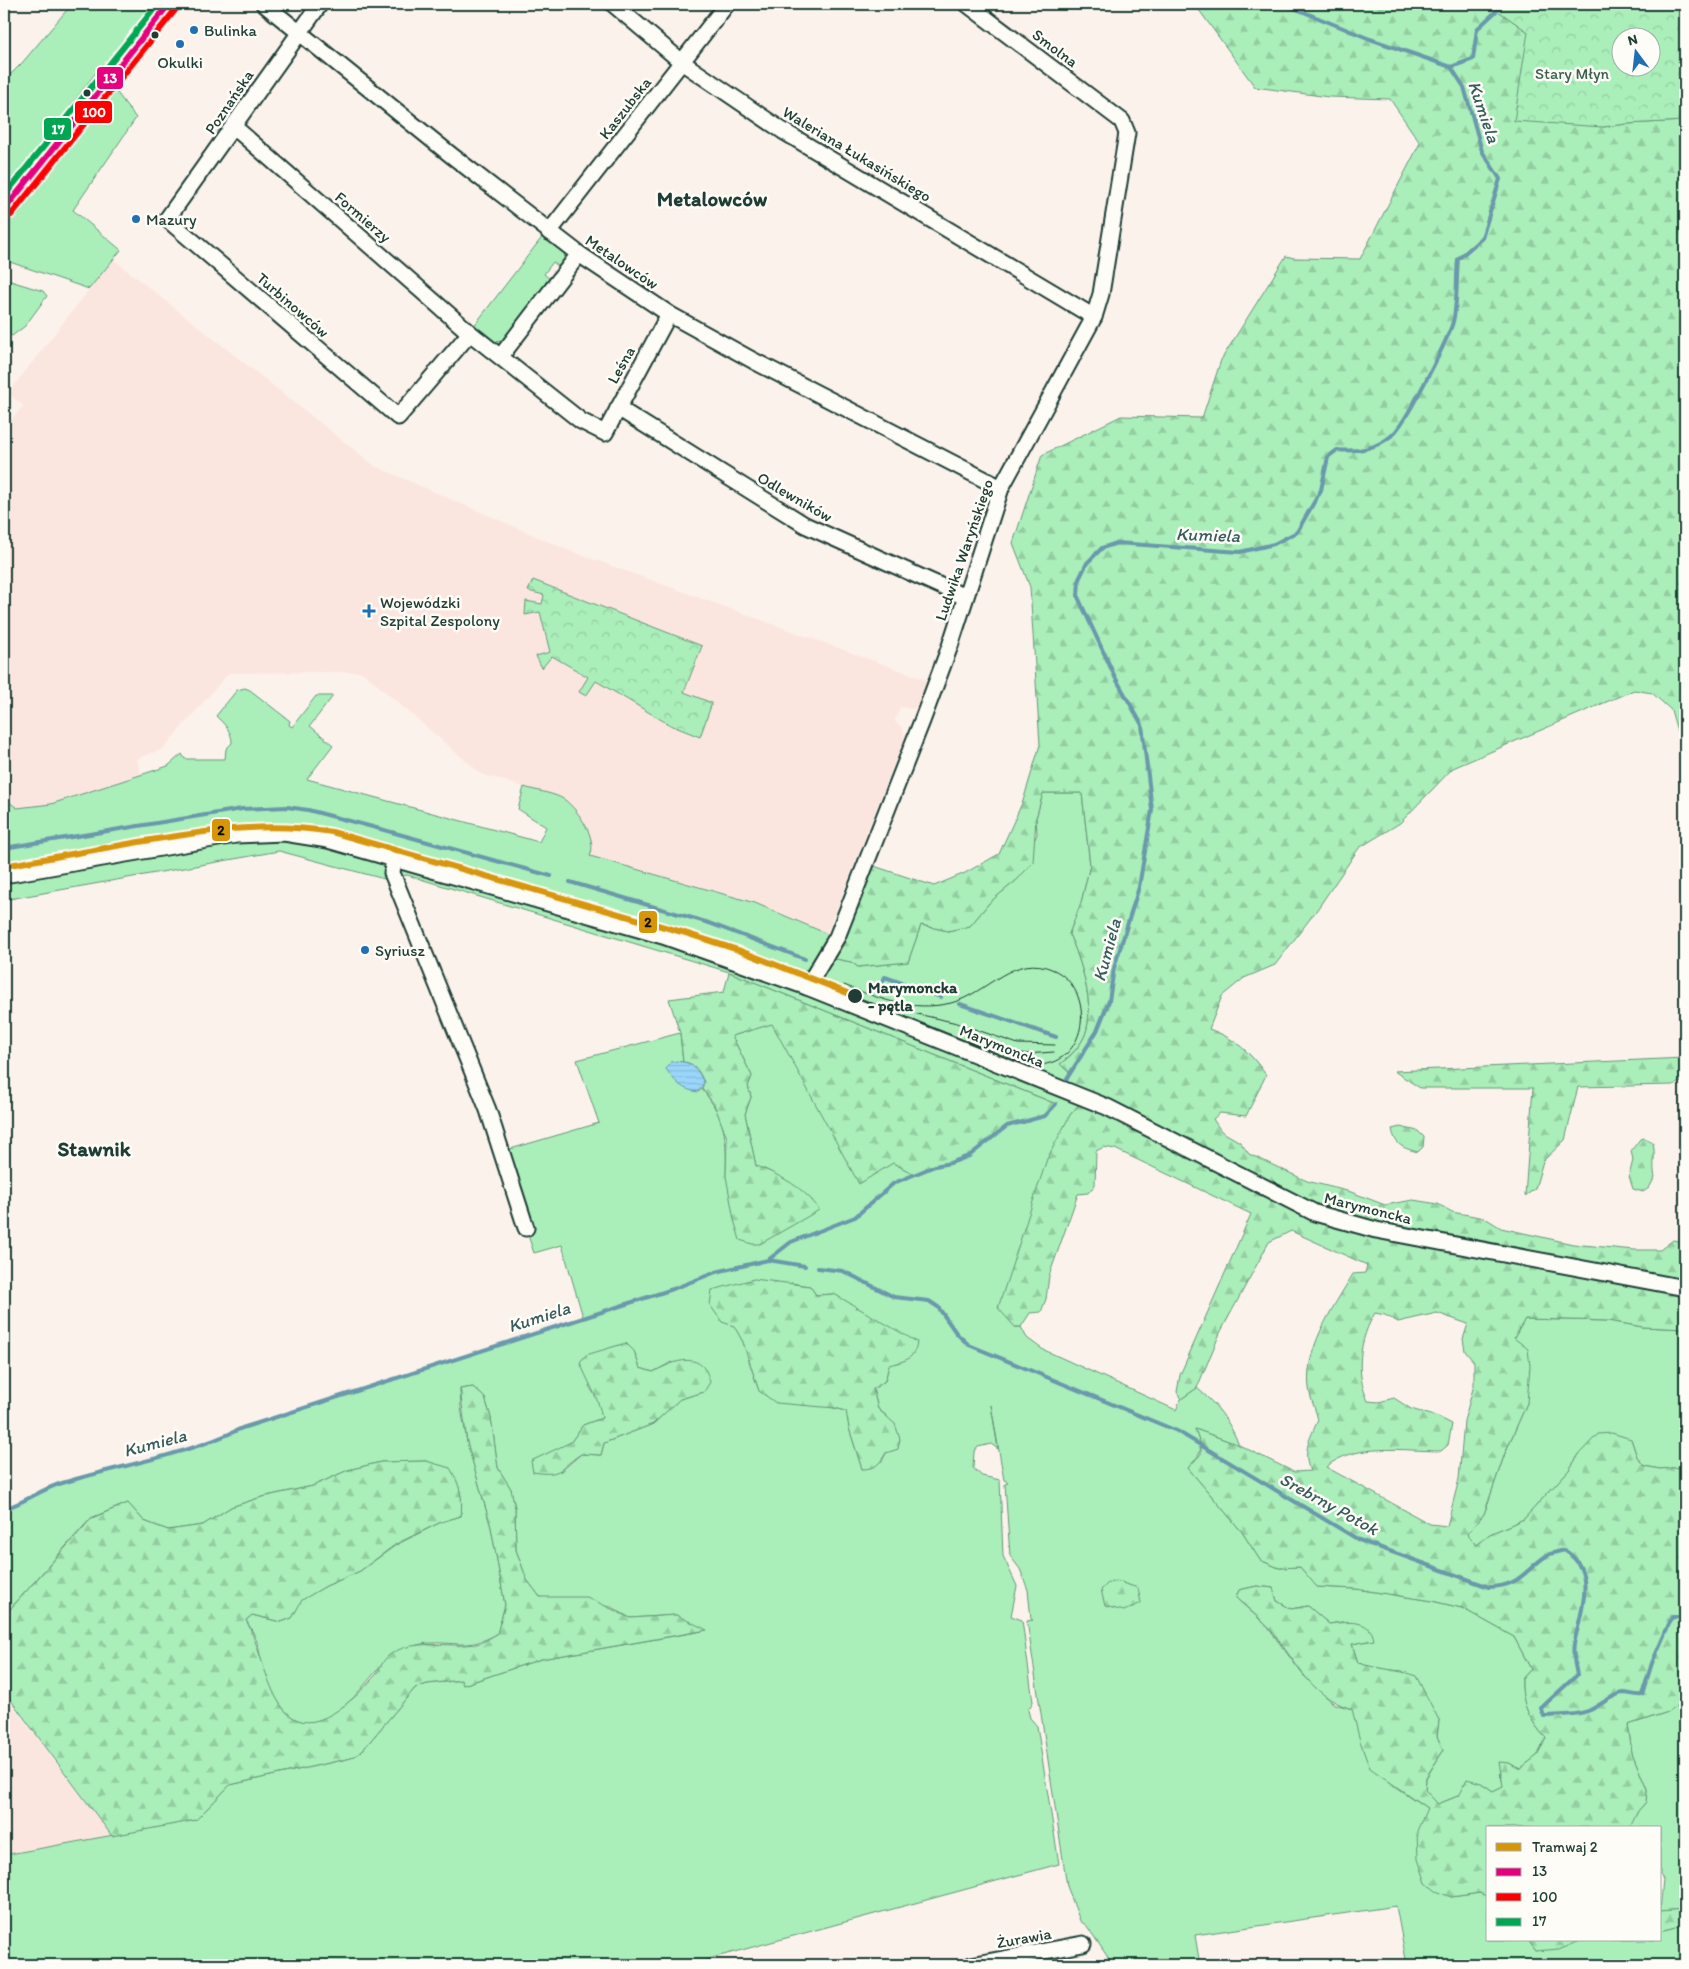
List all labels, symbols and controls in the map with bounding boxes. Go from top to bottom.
place label: Bulinka [204,21,258,40]
marker: Bulinka [188,24,200,36]
street label: Smolna [1028,25,1082,71]
north arrow [1612,28,1662,78]
unlabelled marker [150,30,160,40]
text: N [1626,30,1640,49]
marker: Okulki [174,38,186,50]
place label: Okulki [157,53,203,72]
park label: Stary Młyn [1535,64,1609,83]
line badge: 13 [96,66,124,90]
street label: Poznańska [201,66,258,138]
text: 13 [103,70,117,87]
street label: Kaszubska [595,73,656,143]
water label: Kumiela [1463,78,1505,146]
unlabelled marker [82,88,92,98]
line badge: 100 [74,100,113,124]
street label: Waleriana Łukasińskiego [779,102,935,206]
text: 100 [82,104,106,121]
line badge: 17 [43,117,72,141]
text: 17 [51,121,65,138]
district label: Metalowców [657,186,768,211]
street label: Formierzy [331,187,395,247]
place label: Mazury [146,210,197,229]
marker: Mazury [130,213,142,225]
street label: Metalowców [582,231,662,293]
street label: Turbinowców [253,268,333,342]
street label: Leśna [603,343,639,387]
street label: Odlewników [754,468,836,526]
street label: Ludwika Waryńskiego [931,477,997,623]
water label: Kumiela [1176,523,1241,547]
place label: Wojewódzki Szpital Zespolony [380,593,500,630]
marker: Wojewódzki Szpital Zespolony [362,604,376,618]
line badge: 2 [211,818,231,842]
text: 2 [217,822,225,839]
line badge: 2 [638,910,658,934]
text: 2 [644,914,652,931]
water label: Kumiela [1088,916,1126,984]
place label: Syriusz [375,941,425,960]
marker: Syriusz [359,944,371,956]
place label: Marymoncka - pętla [868,978,958,1016]
marker: Marymoncka - pętla [846,987,864,1005]
street label: Marymoncka [957,1020,1048,1072]
district label: Stawnik [57,1136,132,1161]
street label: Marymoncka [1322,1188,1414,1228]
water label: Kumiela [505,1296,573,1337]
water label: Kumiela [121,1424,189,1462]
water label: Srebrny Potok [1276,1468,1384,1541]
legend [1486,1826,1662,1942]
text: Tramwaj 2 [1532,1838,1598,1856]
text: 13 [1532,1862,1547,1880]
text: 100 [1532,1888,1557,1906]
text: 17 [1532,1912,1547,1930]
street label: Żurawia [995,1924,1054,1952]

